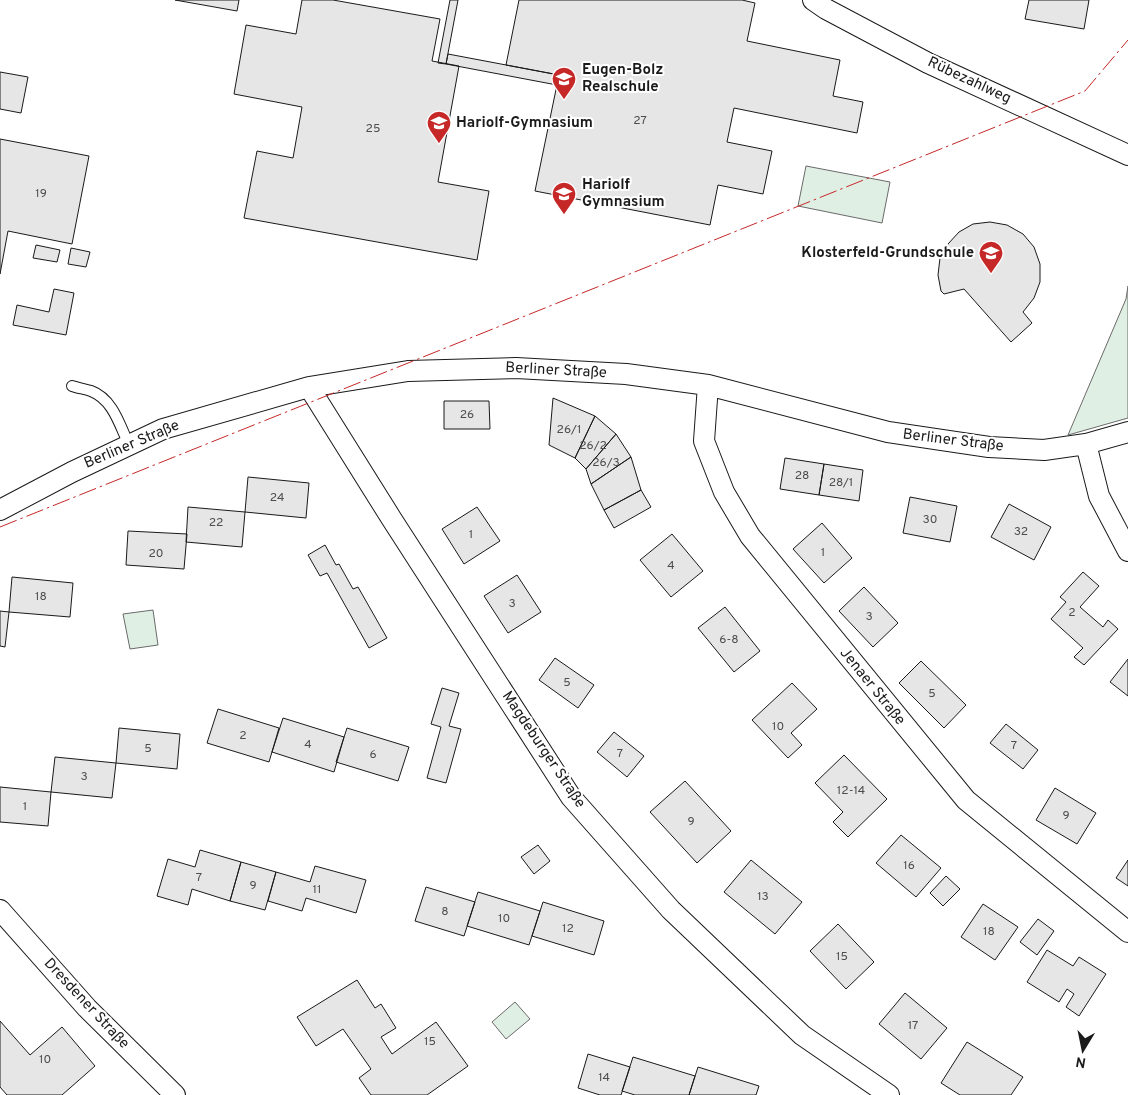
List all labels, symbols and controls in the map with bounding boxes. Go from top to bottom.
street label: Rübezahlweg [924,53,1014,109]
place label: Eugen-Bolz Realschule [582,61,663,97]
school or university icon: Eugen-Bolz Realschule [551,66,577,100]
school or university icon: Hariolf-Gymnasium [426,110,452,144]
house number: 27 [633,113,647,129]
place label: Hariolf-Gymnasium [456,114,593,133]
house number: 25 [366,121,380,137]
place label: Hariolf Gymnasium [582,176,665,212]
school or university icon: Hariolf Gymnasium [551,181,577,215]
house number: 19 [35,186,47,202]
school or university icon: Klosterfeld-Grundschule [978,240,1004,274]
place label: Klosterfeld-Grundschule [801,244,974,263]
street label: Berliner Straße [505,359,607,383]
house number: 26 [460,407,474,423]
street label: Berliner Straße [82,416,182,474]
house number: 26/1 [557,422,581,438]
street label: Berliner Straße [901,425,1005,457]
house number: 26/2 [579,438,607,454]
house number: 26/3 [592,455,620,471]
house number: 28 [795,468,809,484]
house number: 28/1 [829,475,853,491]
house number: 24 [270,490,284,506]
house number: 30 [923,512,937,528]
house number: 22 [209,515,223,531]
house number: 32 [1014,524,1028,540]
house number: 1 [469,527,473,543]
house number: 1 [821,545,825,561]
house number: 20 [148,546,164,562]
house number: 4 [667,558,675,574]
house number: 18 [35,589,47,605]
house number: 3 [508,596,516,612]
house number: 2 [1068,605,1076,621]
house number: 3 [865,609,873,625]
house number: 6-8 [719,632,739,648]
street label: Jenaer Straße [835,644,909,730]
house number: 5 [563,675,571,691]
house number: 5 [928,686,936,702]
street label: Magdeburger Straße [497,688,589,812]
house number: 10 [772,719,784,735]
house number: 2 [239,728,247,744]
house number: 4 [304,737,312,753]
house number: 7 [1011,738,1017,754]
house number: 5 [144,741,152,757]
house number: 7 [617,746,623,762]
house number: 6 [369,747,377,763]
house number: 3 [80,769,88,785]
house number: 12-14 [837,783,865,799]
house number: 1 [23,799,27,815]
house number: 9 [1062,808,1070,824]
house number: 9 [687,814,695,830]
house number: 16 [903,858,915,874]
house number: 7 [196,870,202,886]
house number: 9 [249,878,257,894]
house number: 11 [313,882,321,898]
house number: 13 [757,889,769,905]
house number: 8 [441,904,449,920]
house number: 10 [498,911,510,927]
house number: 12 [562,921,574,937]
house number: 18 [983,924,995,940]
house number: 15 [836,949,848,965]
street label: Dresdener Straße [39,955,133,1053]
house number: 17 [908,1018,918,1034]
north arrow [1058,1025,1108,1075]
house number: 15 [424,1034,436,1050]
house number: 10 [39,1052,51,1068]
text: N [1075,1052,1087,1071]
house number: 14 [598,1070,610,1086]

